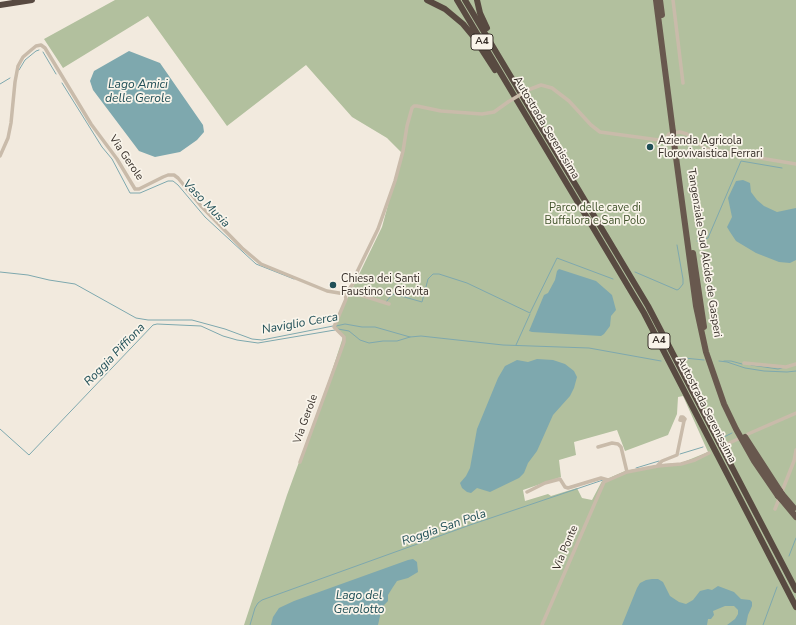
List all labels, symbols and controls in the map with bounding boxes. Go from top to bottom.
road number: A4 [471,34,493,50]
street label: Autostrada Serenissima [510,74,582,182]
water label: Lago Amici delle Gerole [105,78,171,106]
street label: Via Gerole [106,133,146,183]
place label: Azienda Agricola Florovivaistica Ferrari [658,134,763,160]
marker: Azienda Agricola Florovivaistica Ferrari [645,142,655,152]
street label: Tangenziale Sud Alcide de Gasperi [684,168,724,338]
water label: Vaso Musia [180,177,232,231]
park label: Parco delle cave di Buffalora e San Polo [545,201,645,227]
place label: Chiesa dei Santi Faustino e Giovita [341,272,429,298]
marker: Chiesa dei Santi Faustino e Giovita [328,280,338,290]
water label: Naviglio Cerca [261,310,339,338]
water label: Roggia Piffiona [81,321,149,389]
road number: A4 [648,333,670,349]
street label: Autostrada Serenissima [673,355,739,465]
street label: Via Gerole [291,392,321,446]
water label: Roggia San Pola [400,507,488,549]
street label: Via Ponte [551,524,581,572]
water label: Lago del Gerolotto [334,589,384,617]

